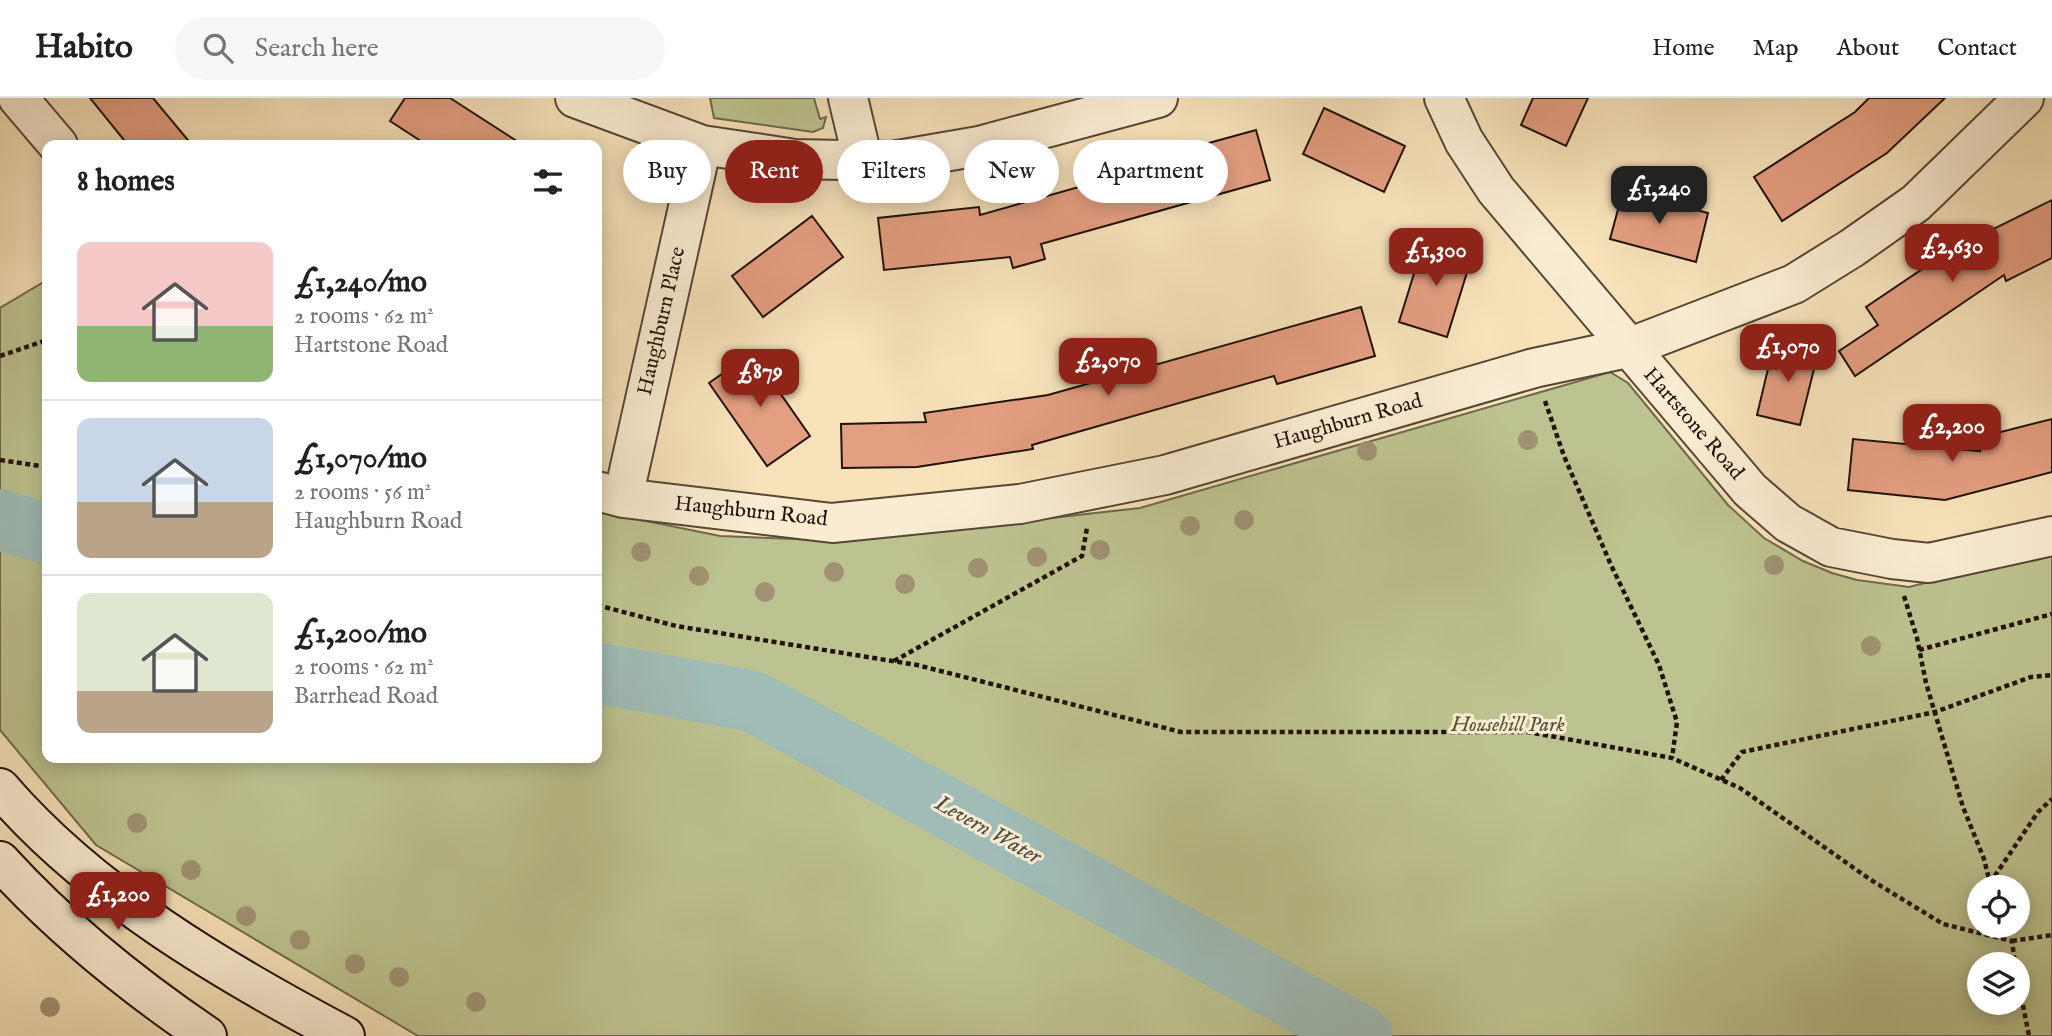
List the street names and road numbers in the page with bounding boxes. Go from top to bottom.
street label: Haughburn Place [632,244,692,398]
street label: Hartstone Road [1637,362,1750,487]
street label: Haughburn Road [1270,388,1426,456]
street label: Haughburn Road [673,491,830,534]

